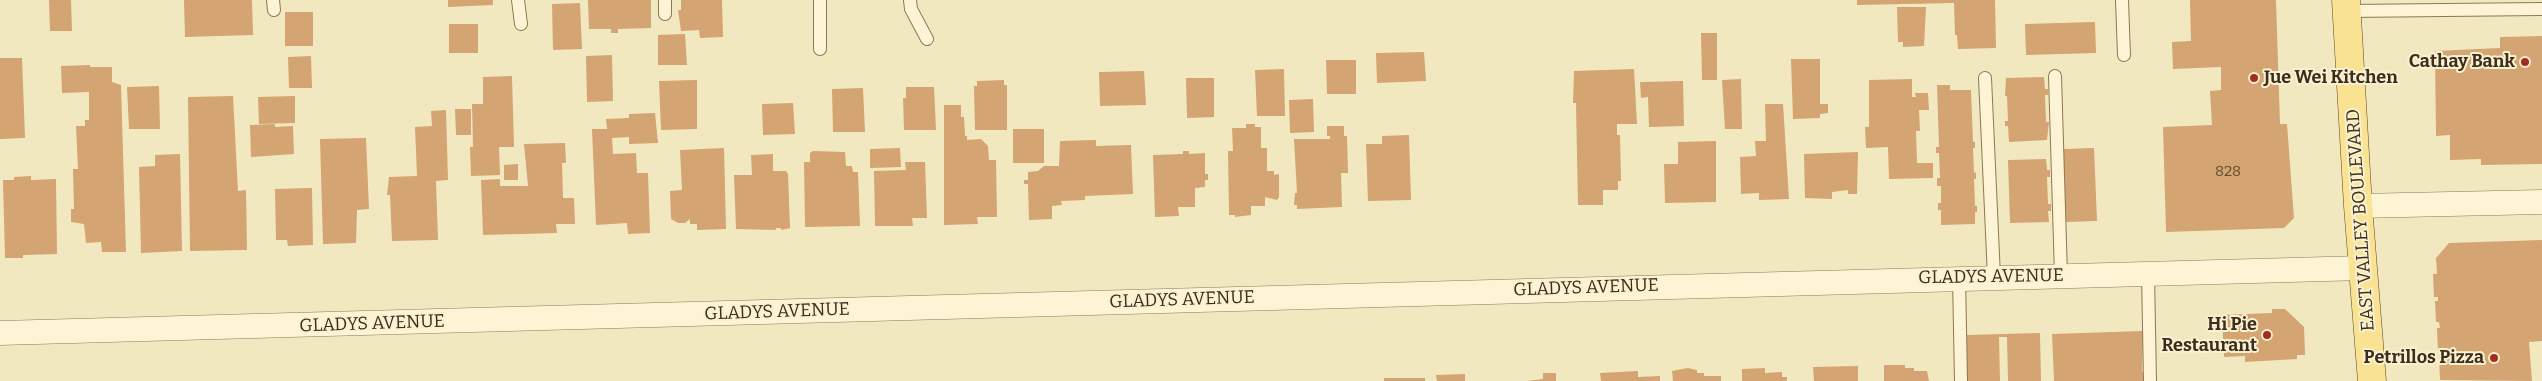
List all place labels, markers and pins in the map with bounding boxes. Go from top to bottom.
place label: Cathay Bank [2409,51,2515,73]
marker: Cathay Bank [2519,56,2531,68]
place label: Jue Wei Kitchen [2264,67,2398,89]
marker: Jue Wei Kitchen [2248,72,2260,84]
place label: Hi Pie Restaurant [2161,314,2257,356]
marker: Hi Pie Restaurant [2261,329,2273,341]
place label: Petrillos Pizza [2364,347,2484,369]
marker: Petrillos Pizza [2488,352,2500,364]

